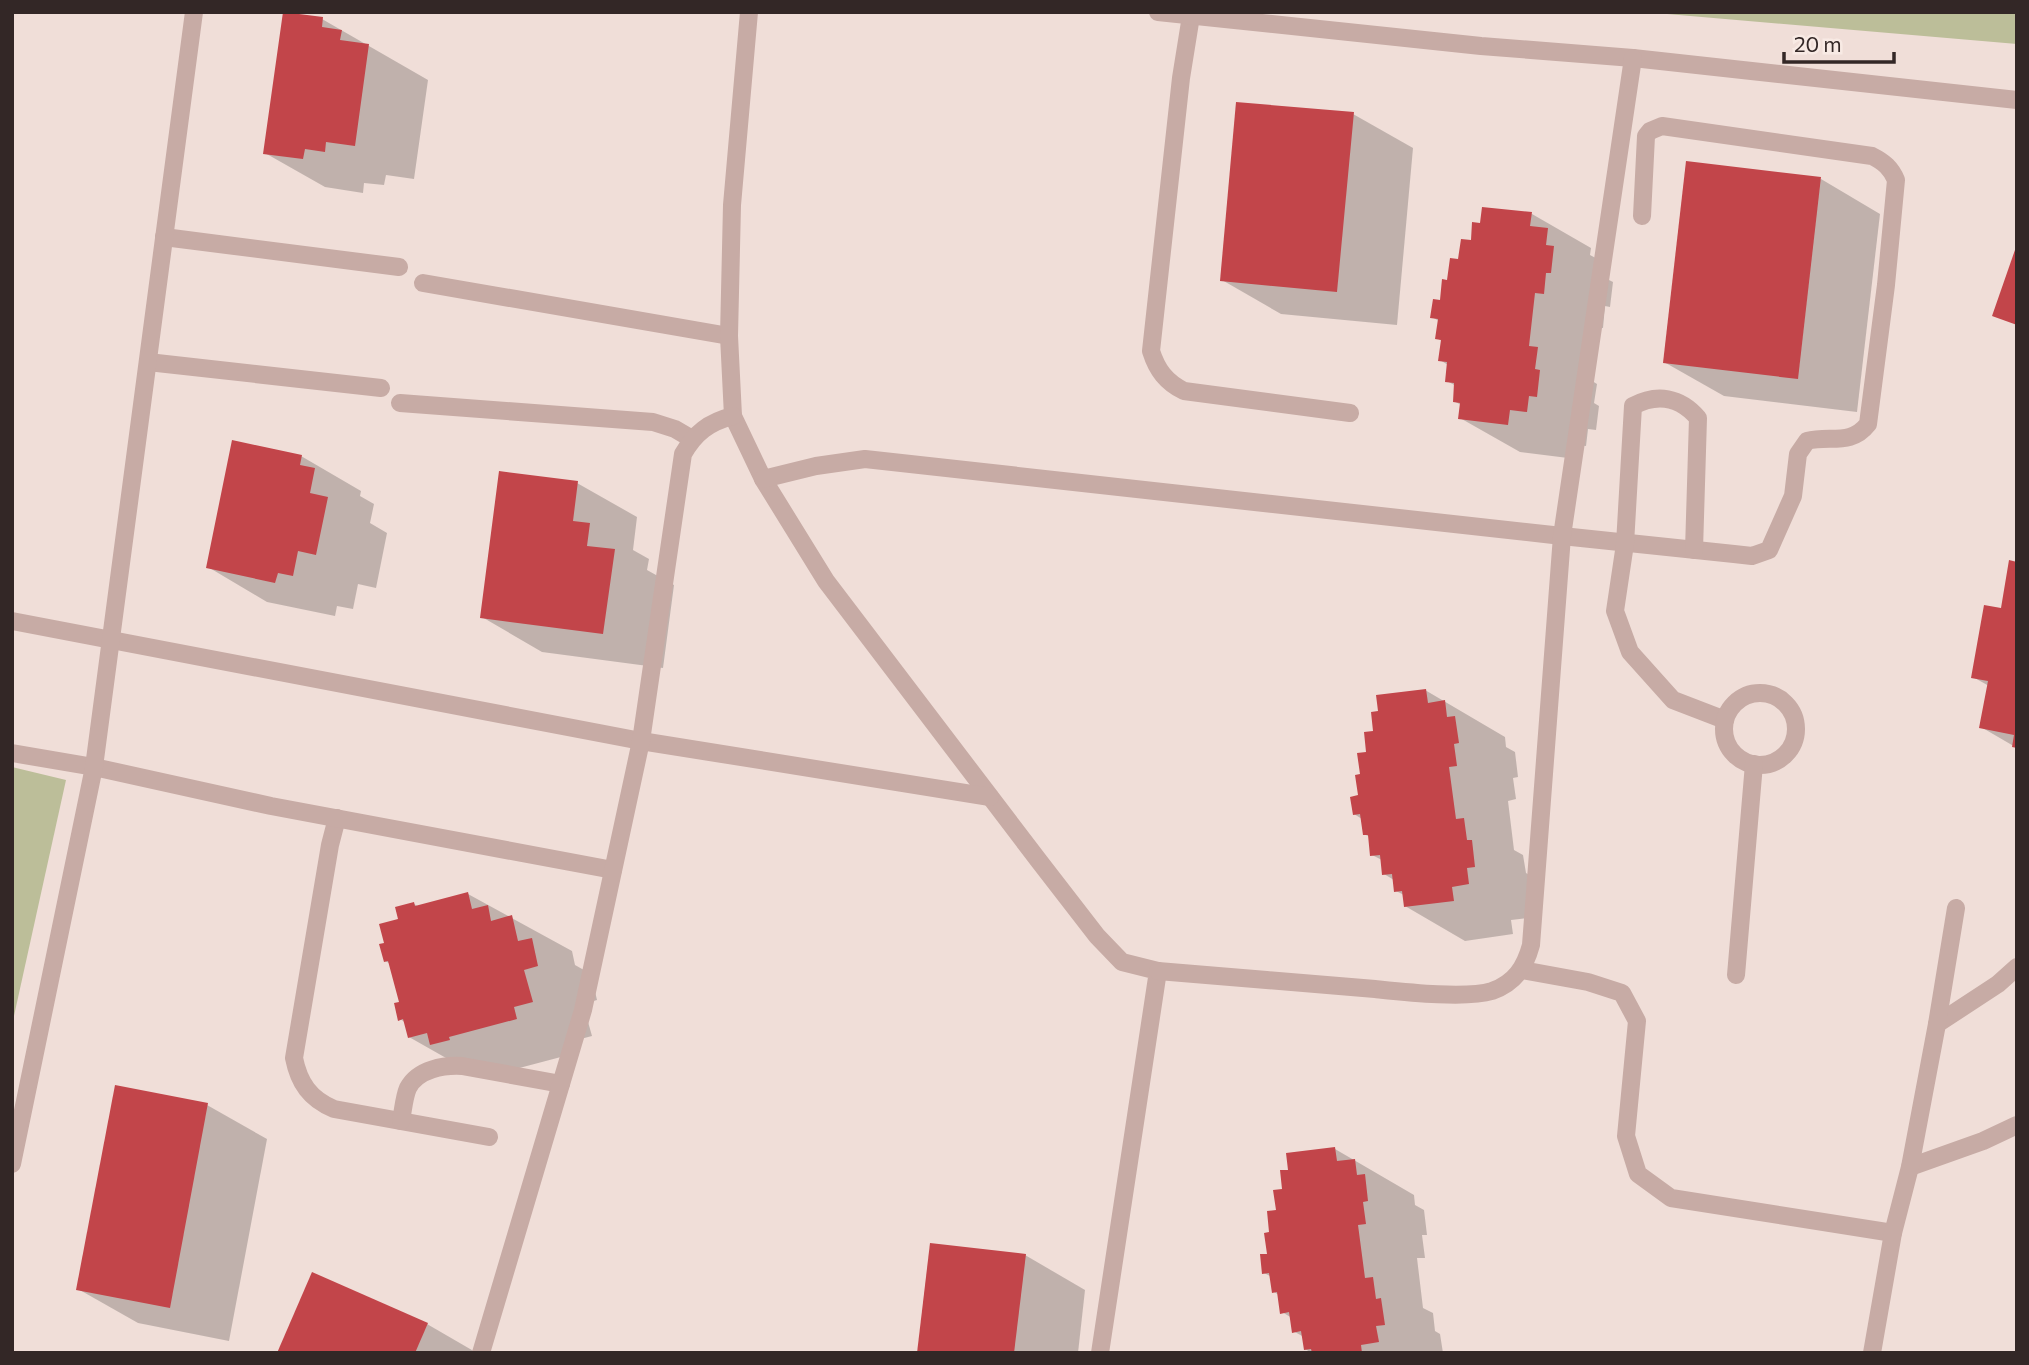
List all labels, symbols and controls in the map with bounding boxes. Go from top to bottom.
scale bar [1784,21,1894,65]
text: 20 m [1794,31,1842,56]

